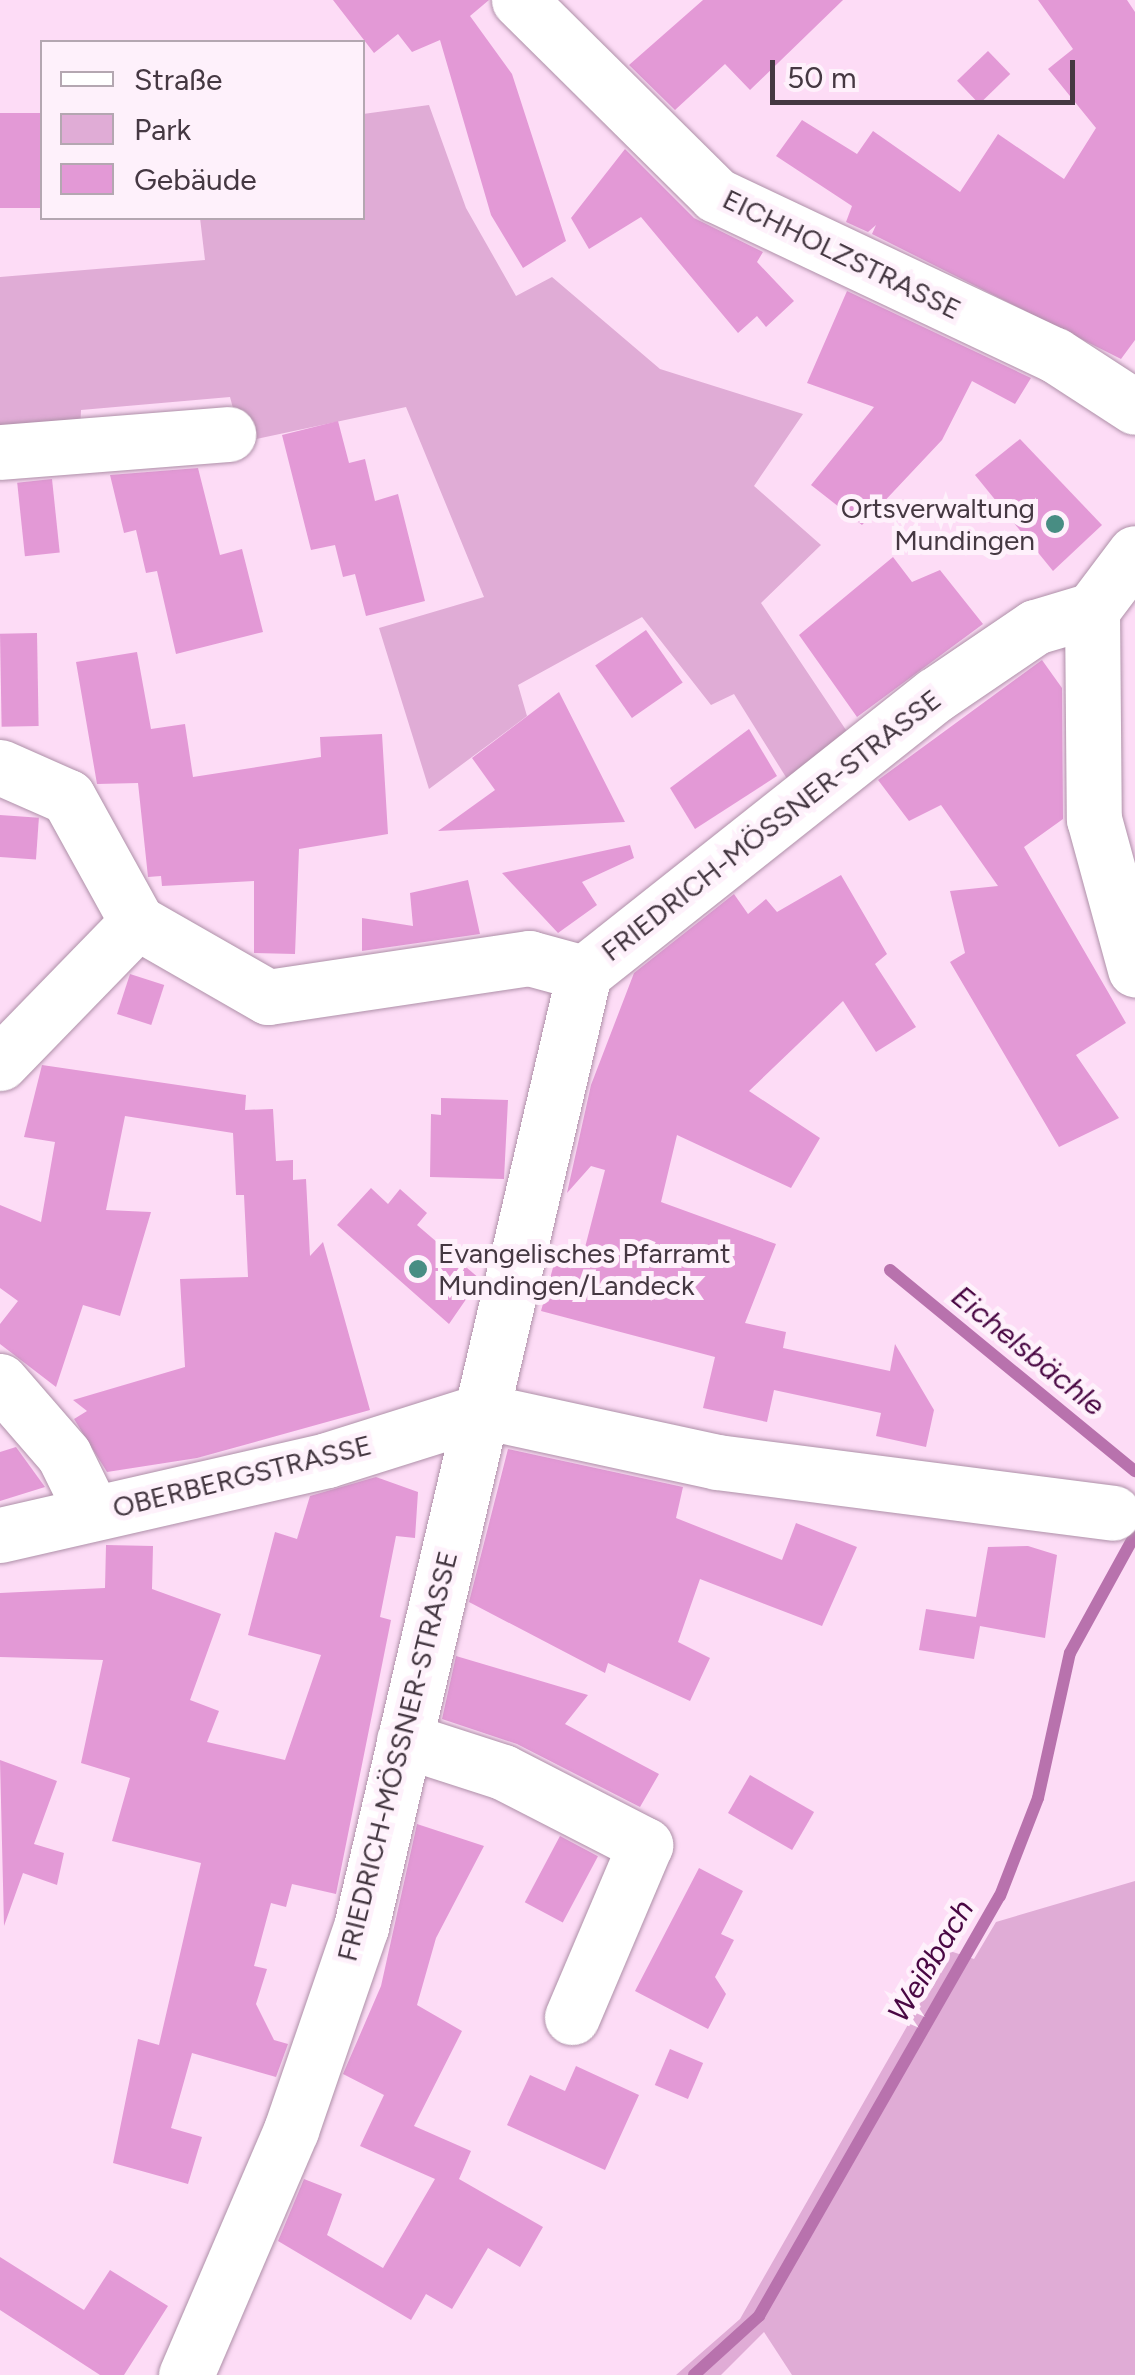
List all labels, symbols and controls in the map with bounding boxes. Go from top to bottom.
legend [40,40,365,220]
scale bar [775,40,1080,102]
text: 50 m [787,59,856,96]
text: Straße [134,61,223,98]
text: Park [134,111,191,148]
text: Gebäude [134,161,257,198]
street label: EICHHOLZSTRASSE [717,182,967,326]
place label: Ortsverwaltung Mundingen [841,491,1035,557]
marker: Ortsverwaltung Mundingen [1044,513,1066,535]
street label: FRIEDRICH-MÖSSNER-STRASSE [595,682,947,968]
place label: Evangelisches Pfarramt Mundingen/Landeck [438,1236,731,1302]
marker: Evangelisches Pfarramt Mundingen/Landeck [407,1258,429,1280]
water label: Eichelsbächle [944,1278,1112,1424]
street label: OBERBERGSTRASSE [109,1428,375,1524]
street label: FRIEDRICH-MÖSSNER-STRASSE [330,1547,464,1965]
water label: Weißbach [881,1893,981,2029]

